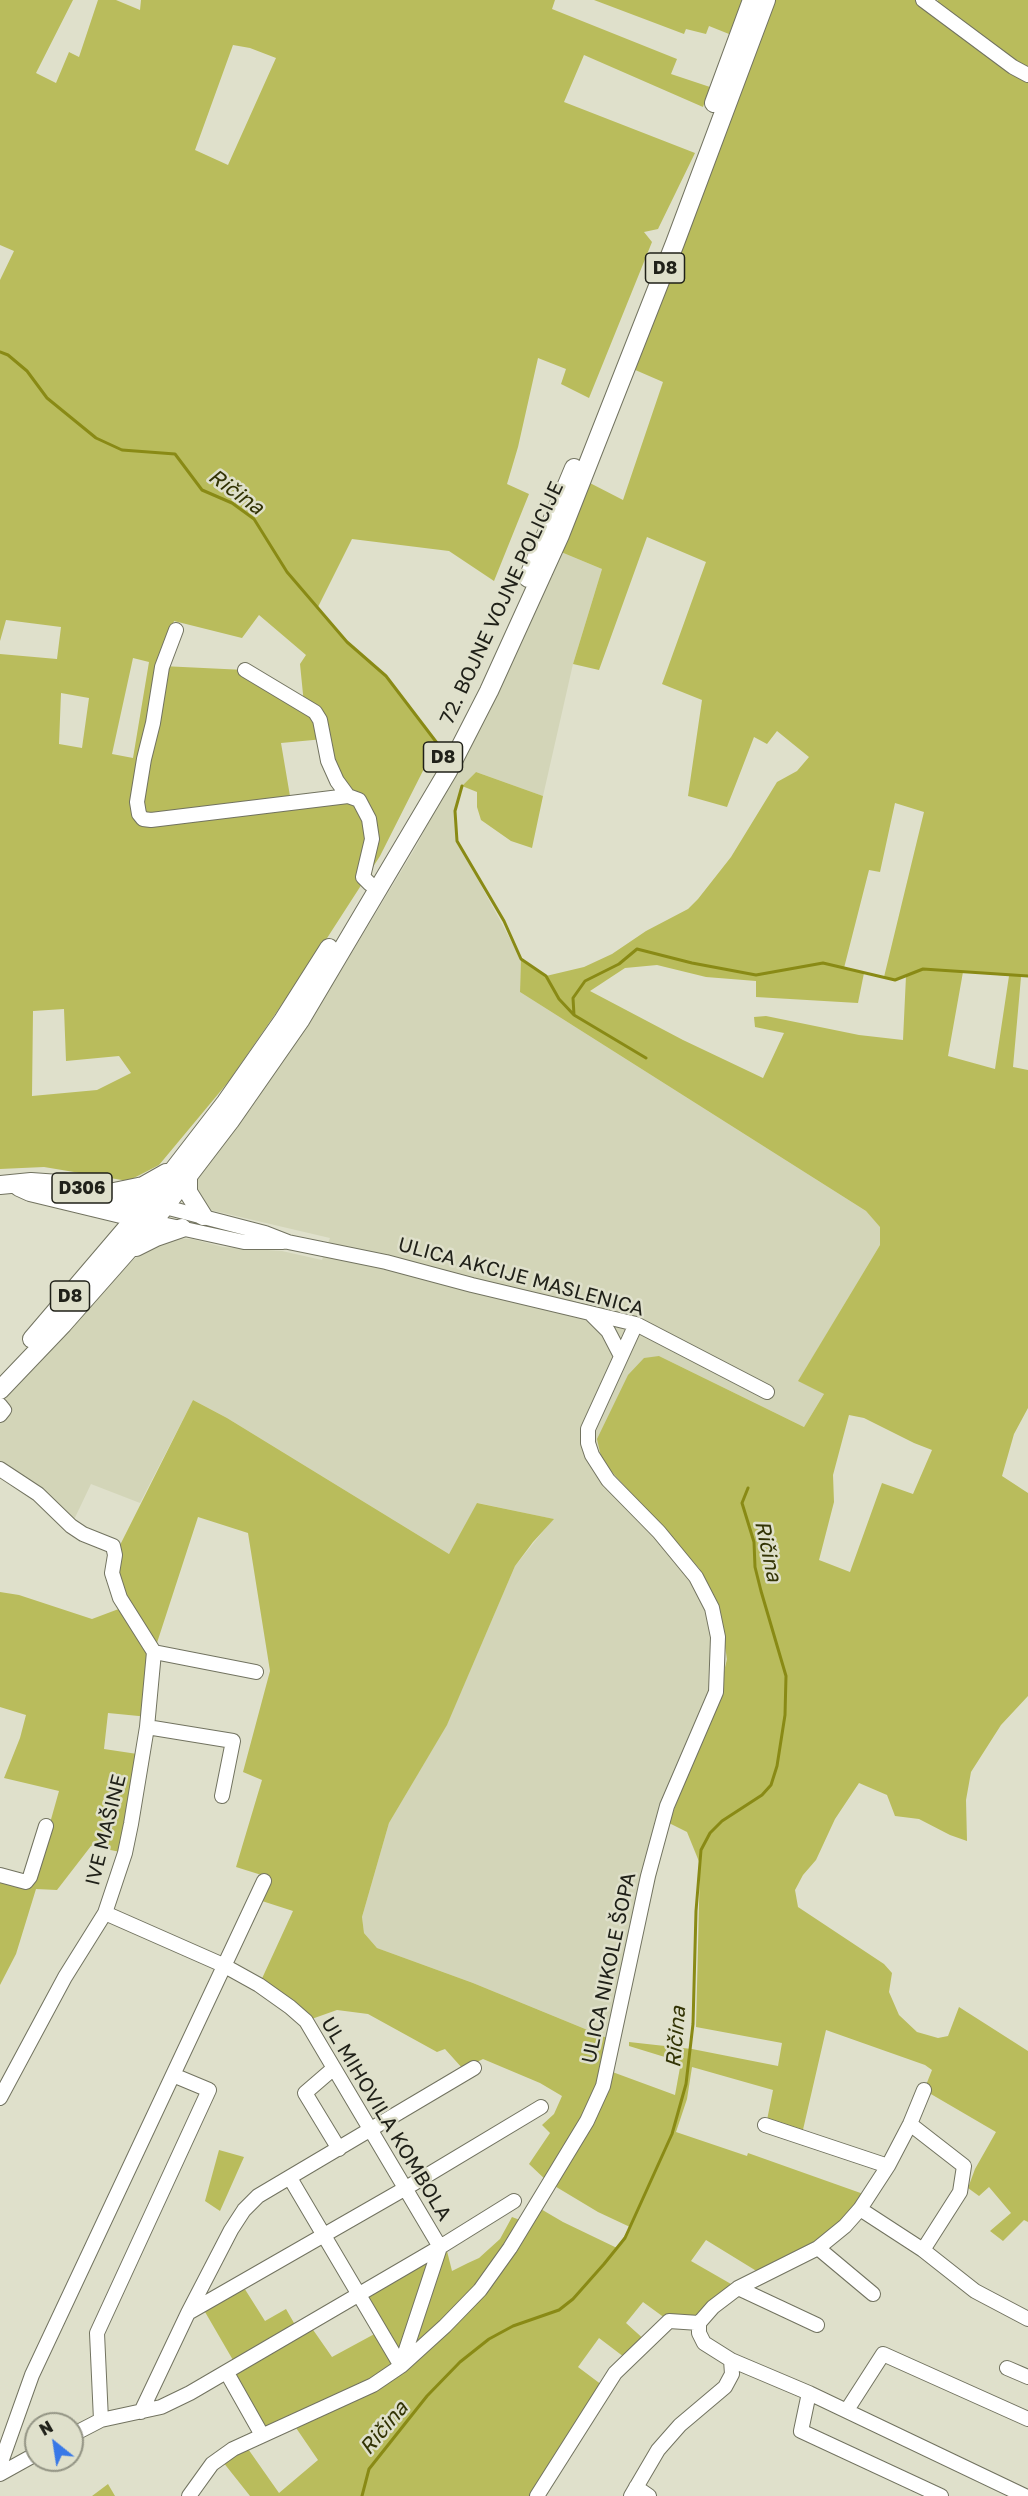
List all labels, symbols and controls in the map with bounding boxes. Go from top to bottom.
road number: D8 [646,253,684,283]
water label: Ričina [204,464,268,520]
street label: 72. BOJNE VOJNE POLICIJE [435,478,569,728]
road number: D8 [424,742,462,772]
road number: D306 [52,1173,112,1203]
street label: ULICA AKCIJE MASLENICA [395,1233,647,1321]
road number: D8 [50,1281,90,1311]
water label: Ričina [749,1518,787,1584]
street label: IVE MAŠINE [81,1772,131,1888]
street label: ULICA NIKOLE ŠOPA [577,1870,641,2066]
water label: Ričina [661,2005,691,2069]
street label: UL MIHOVILA KOMBOLA [316,2013,456,2225]
water label: Ričina [354,2396,414,2460]
north arrow [24,2412,84,2472]
text: N [36,2416,56,2440]

